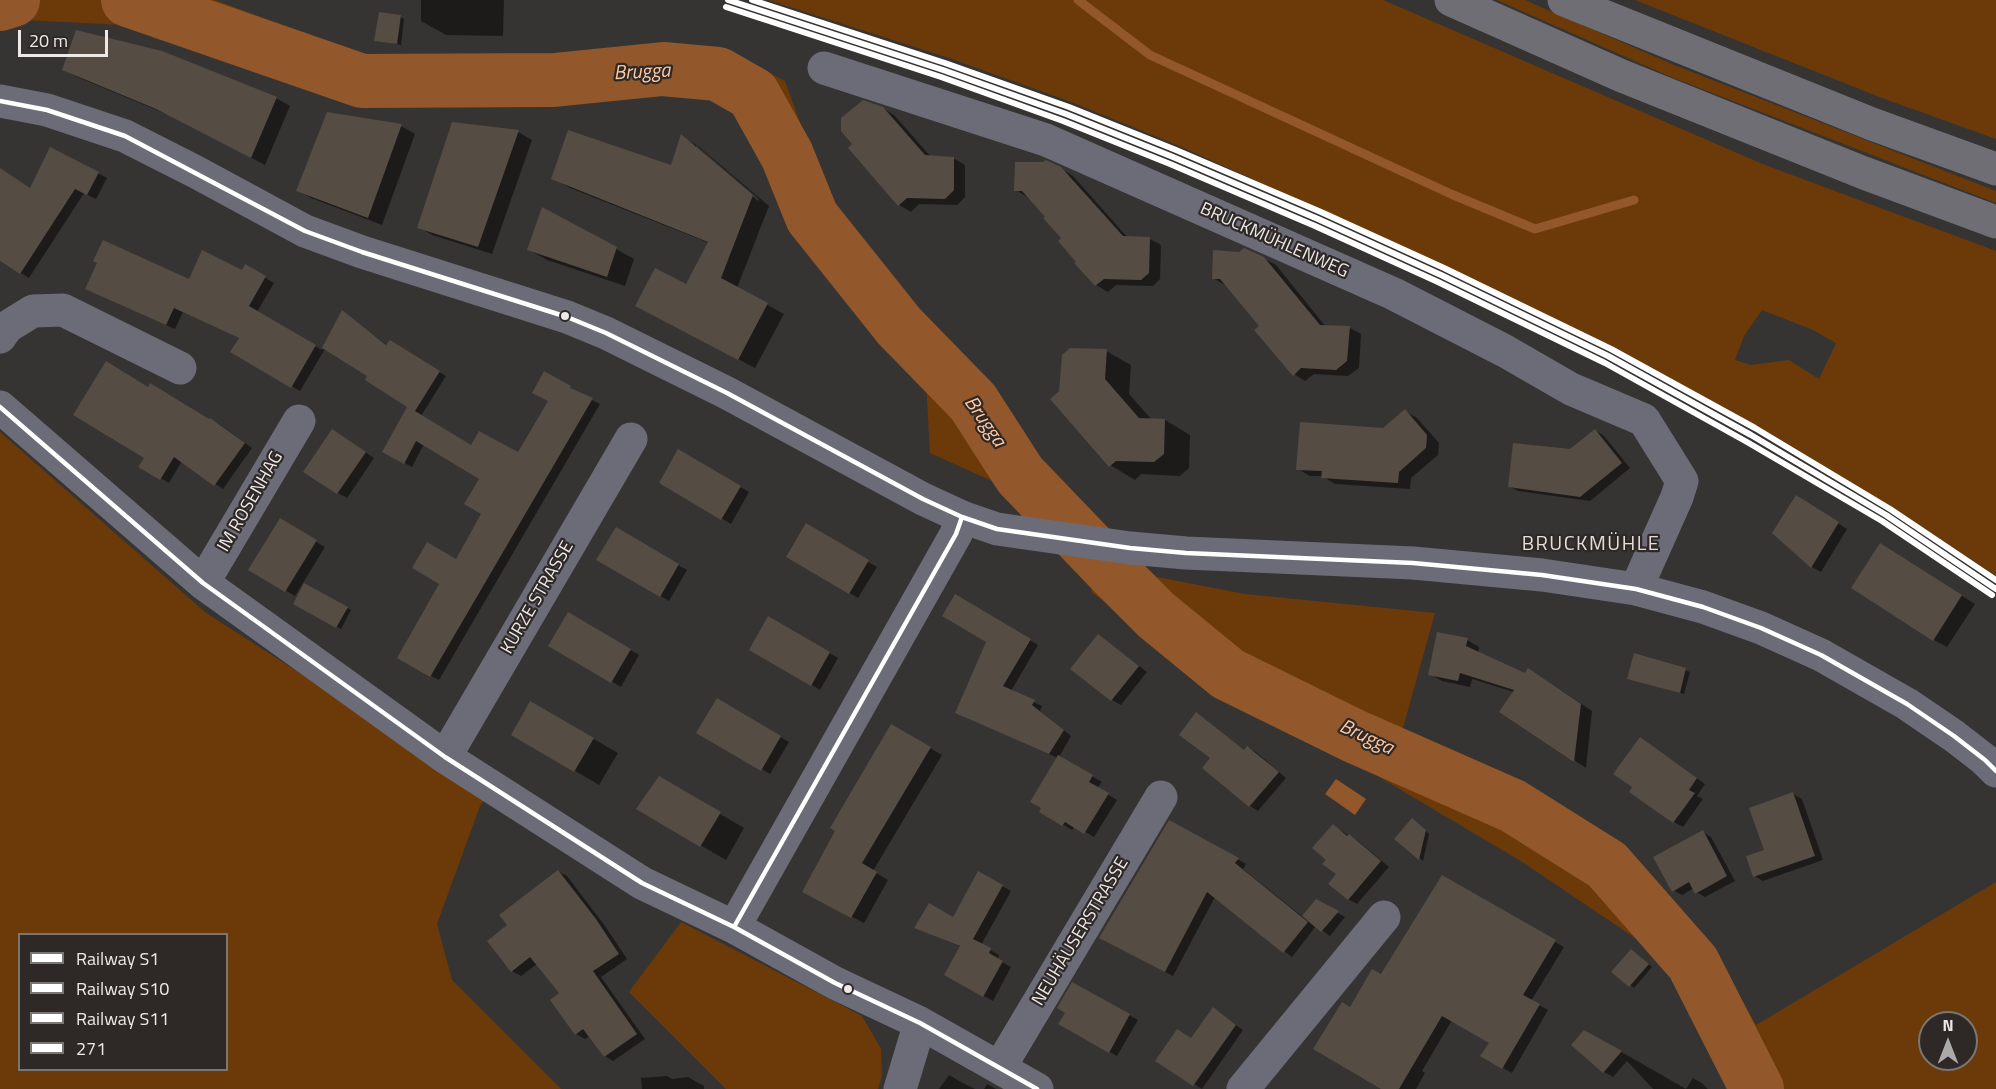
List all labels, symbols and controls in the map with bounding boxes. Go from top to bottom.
scale bar [21,18,111,56]
text: 20 m [29,27,68,54]
water label: Brugga [613,60,671,86]
street label: BRUCKMÜHLENWEG [1196,199,1352,283]
unlabelled marker [559,310,571,322]
water label: Brugga [958,392,1010,452]
street label: IM ROSENHAG [214,448,288,556]
district label: BRUCKMÜHLE [1522,533,1660,557]
street label: KURZE STRASSE [497,538,579,658]
water label: Brugga [1335,715,1397,761]
street label: NEUHÄUSERSTRASSE [1028,854,1134,1010]
legend [18,933,228,1071]
text: Railway S1 [76,945,159,972]
text: Railway S10 [76,975,169,1002]
unlabelled marker [842,983,854,995]
text: Railway S11 [76,1005,169,1032]
north arrow [1918,1011,1978,1071]
text: N [1942,1013,1954,1037]
text: 271 [76,1035,106,1062]

